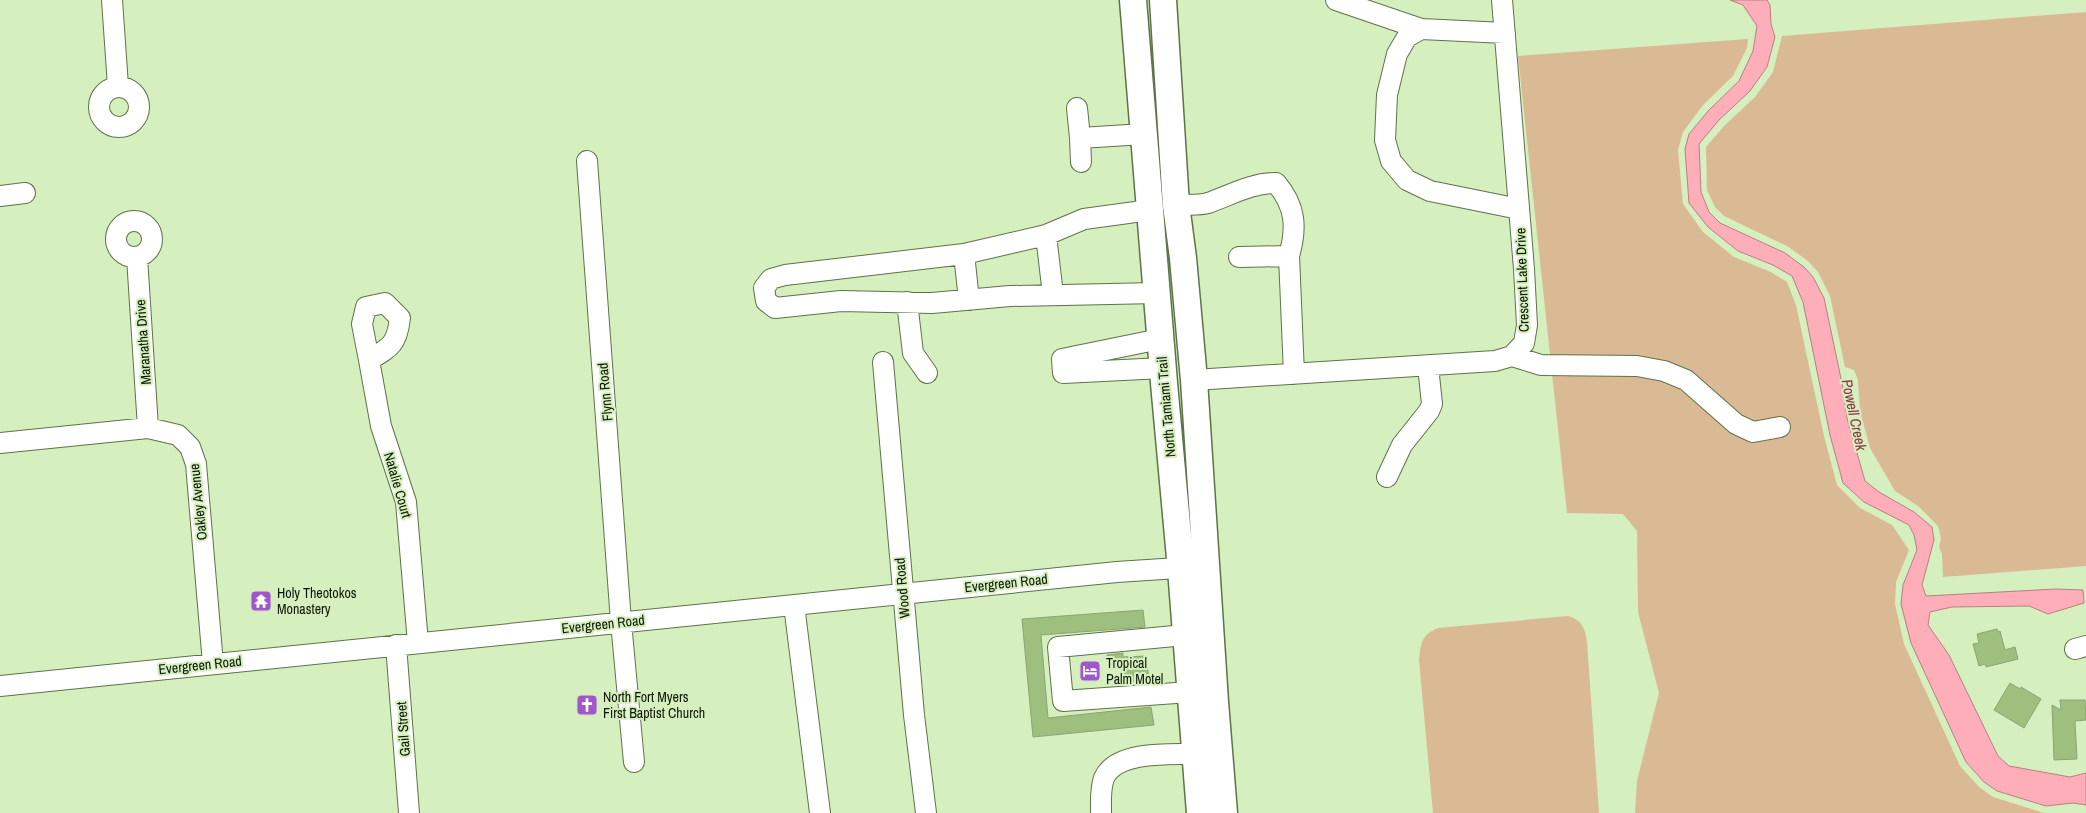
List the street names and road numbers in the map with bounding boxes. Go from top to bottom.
street label: Crescent Lake Drive [1511,227,1533,333]
street label: Maranatha Drive [131,299,155,385]
street label: North Tamiami Trail [1153,356,1179,458]
street label: Flynn Road [593,362,617,422]
street label: Natalie Court [380,450,416,520]
street label: Oakley Avenue [185,463,211,541]
street label: Wood Road [890,557,914,619]
street label: Evergreen Road [963,570,1049,596]
street label: Evergreen Road [560,611,646,637]
street label: Evergreen Road [157,652,243,678]
street label: Gail Street [392,701,414,757]

